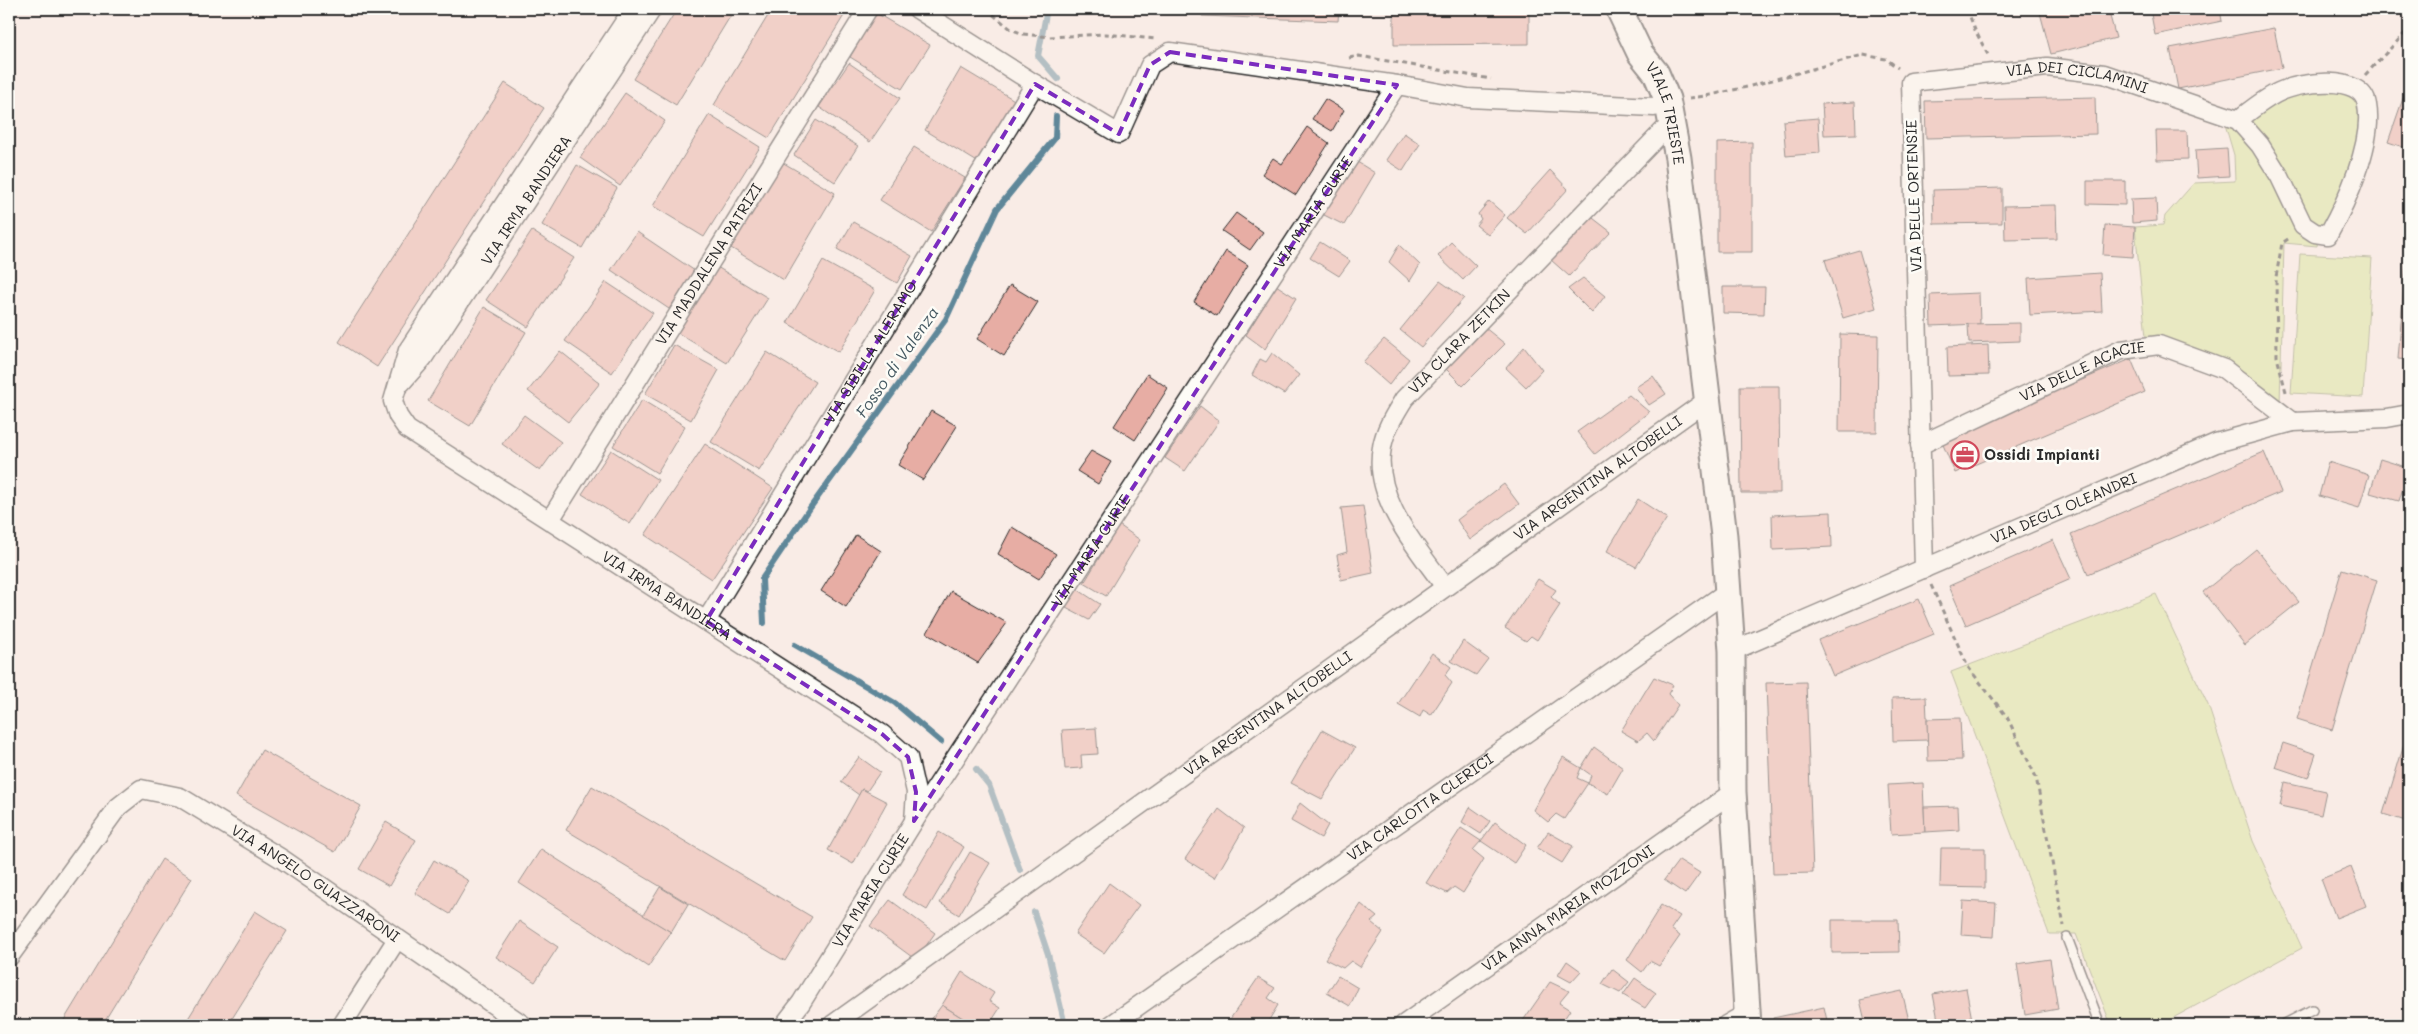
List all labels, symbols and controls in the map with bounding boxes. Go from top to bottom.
street label: VIA DEI CICLAMINI [2005,56,2151,97]
street label: VIALE TRIESTE [1642,57,1690,166]
street label: VIA DELLE ORTENSIE [1900,119,1926,273]
street label: VIA IRMA BANDIERA [476,131,575,268]
street label: VIA MARIA CURIE [1268,151,1357,272]
street label: VIA MADDALENA PATRIZI [650,179,766,349]
street label: VIA SIBILLA ALERAMO [818,277,921,427]
street label: VIA CLARA ZETKIN [1403,284,1514,398]
water label: Fosso di Valenza [850,302,943,421]
street label: VIA DELLE ACACIE [2016,336,2147,406]
street label: VIA ARGENTINA ALTOBELLI [1509,410,1686,544]
office icon: Ossidi Impianti [1950,440,1980,470]
place label: Ossidi Impianti [1984,444,2100,464]
street label: VIA DEGLI OLEANDRI [1987,467,2140,548]
street label: VIA MARIA CURIE [1046,490,1135,611]
street label: VIA IRMA BANDIERA [598,546,736,644]
street label: VIA ARGENTINA ALTOBELLI [1180,646,1356,780]
street label: VIA CARLOTTA CLERICI [1342,748,1497,865]
street label: VIA ANGELO GUAZZARONI [228,819,404,946]
street label: VIA MARIA CURIE [827,829,913,951]
street label: VIA ANNA MARIA MOZZONI [1477,840,1658,975]

